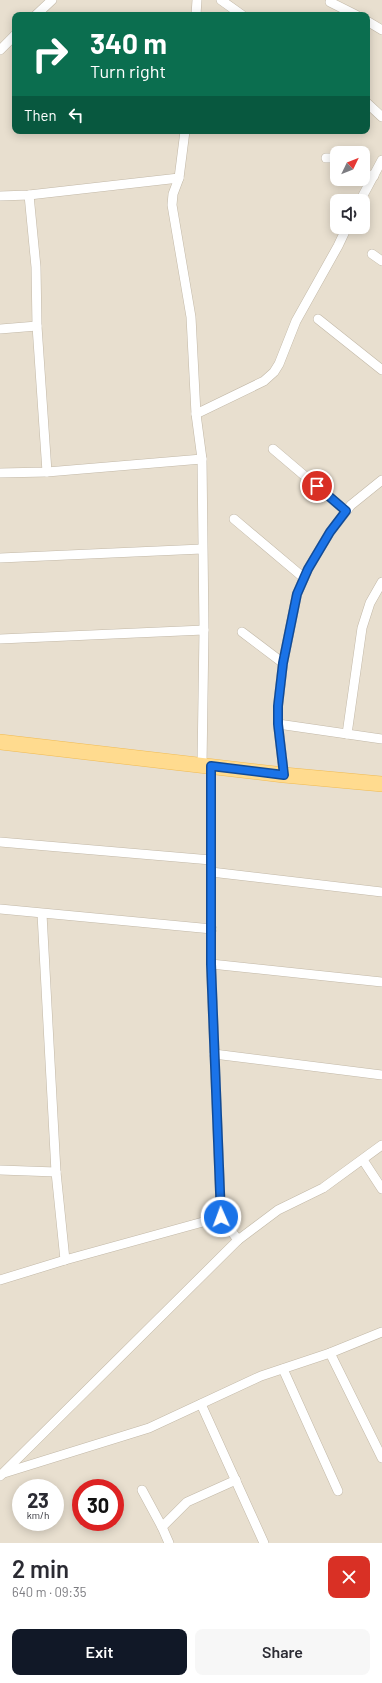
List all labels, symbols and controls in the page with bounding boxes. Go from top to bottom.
text: 340 m [90,26,167,60]
icon: right [24,28,76,80]
text: Turn right [90,60,166,82]
icon: left [65,104,87,126]
text: Then [24,106,57,124]
north arrow [330,146,370,186]
map controls [330,146,370,234]
button: sound [330,194,370,234]
pin [300,469,334,503]
icon: arrive [306,475,328,497]
position arrow [200,1196,242,1238]
speed limit sign: 30 [72,1479,124,1531]
text: 23 [27,1488,49,1512]
text: km/h [27,1509,49,1521]
text: 2 min [12,1554,69,1583]
button: close [328,1556,370,1598]
text: 640 m · 09:35 [12,1584,86,1600]
button: Exit [12,1629,187,1675]
button: Share [195,1629,370,1675]

